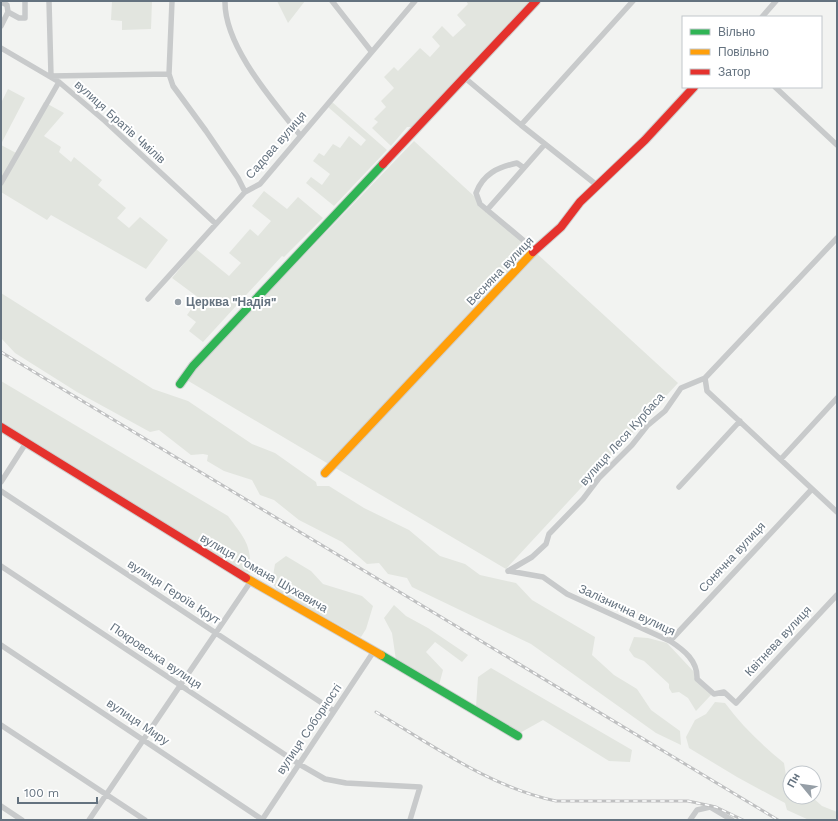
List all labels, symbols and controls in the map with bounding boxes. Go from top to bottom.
legend [682,16,822,88]
text: Вільно [718,25,756,39]
text: Повільно [718,45,769,59]
text: Затор [718,65,751,79]
street label: вулиця Братів Чмілів [72,77,168,167]
street label: Садова вулиця [243,108,309,182]
street label: Весняна вулиця [464,234,536,308]
place label: Церква "Надія" [186,295,276,309]
marker: Церква "Надія" [173,297,183,307]
street label: вулиця Леся Курбаса [577,390,667,488]
street label: Сонячна вулиця [696,519,768,595]
street label: вулиця Романа Шухевича [198,531,331,615]
street label: вулиця Героїв Крут [125,557,223,627]
street label: Залізнична вулиця [576,581,678,639]
street label: Квітнева вулиця [742,603,814,679]
street label: Покровська вулиця [107,620,205,692]
street label: вулиця Соборності [274,681,344,777]
street label: вулиця Миру [104,696,172,748]
north arrow [782,765,822,805]
text: Пн [784,771,803,790]
scale bar [18,779,97,805]
text: 100 m [24,786,59,800]

